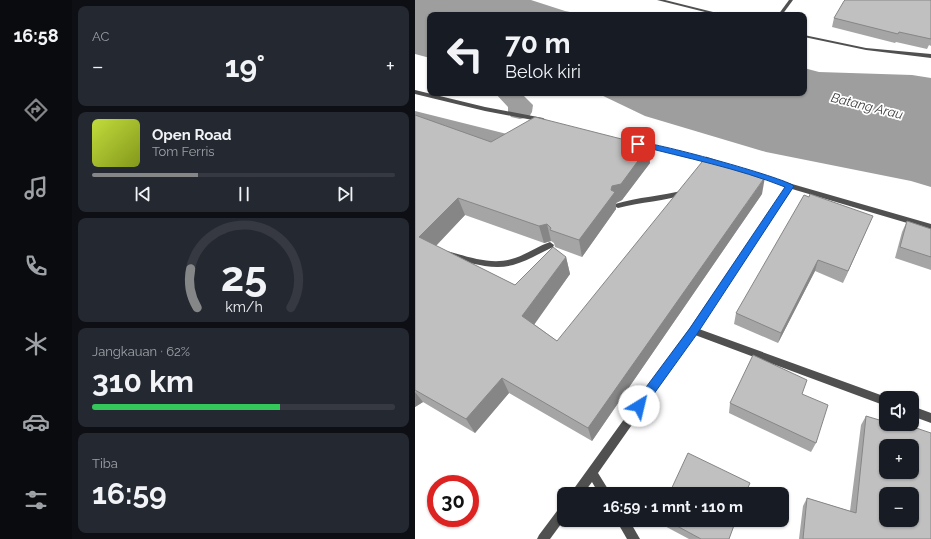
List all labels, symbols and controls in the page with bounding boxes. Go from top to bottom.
text: 16:58 [13,25,59,46]
text: 70 m [505,27,571,60]
icon: left [439,28,491,80]
text: AC [92,29,109,44]
text: 19° [225,49,265,84]
text: − [92,53,104,79]
text: + [386,53,395,79]
text: Belok kiri [505,61,581,82]
water label: Batang Arau [829,90,905,122]
icon: directions [22,96,50,124]
text: Open Road [152,126,232,144]
pin [621,127,655,161]
icon: arrive [627,133,649,155]
text: Tom Ferris [152,144,215,159]
icon: music [22,174,50,202]
icon: previous [132,183,154,205]
icon: pause [233,183,255,205]
icon: next [334,183,356,205]
text: 25 [220,251,267,300]
icon: phone [22,252,50,280]
text: km/h [225,298,262,314]
icon: climate [22,330,50,358]
text: Jangkauan · 62% [92,344,190,359]
text: 310 km [92,364,194,399]
position arrow [618,385,660,427]
map controls [879,391,919,527]
button: sound [879,391,919,431]
icon: car [22,408,50,436]
button: + [879,439,919,479]
text: Tiba [92,456,118,471]
speed limit sign: 30 [427,475,479,527]
text: 16:59 [92,476,167,511]
icon: filters [22,486,50,514]
button: − [879,487,919,527]
text: 16:59 · 1 mnt · 110 m [603,498,743,516]

